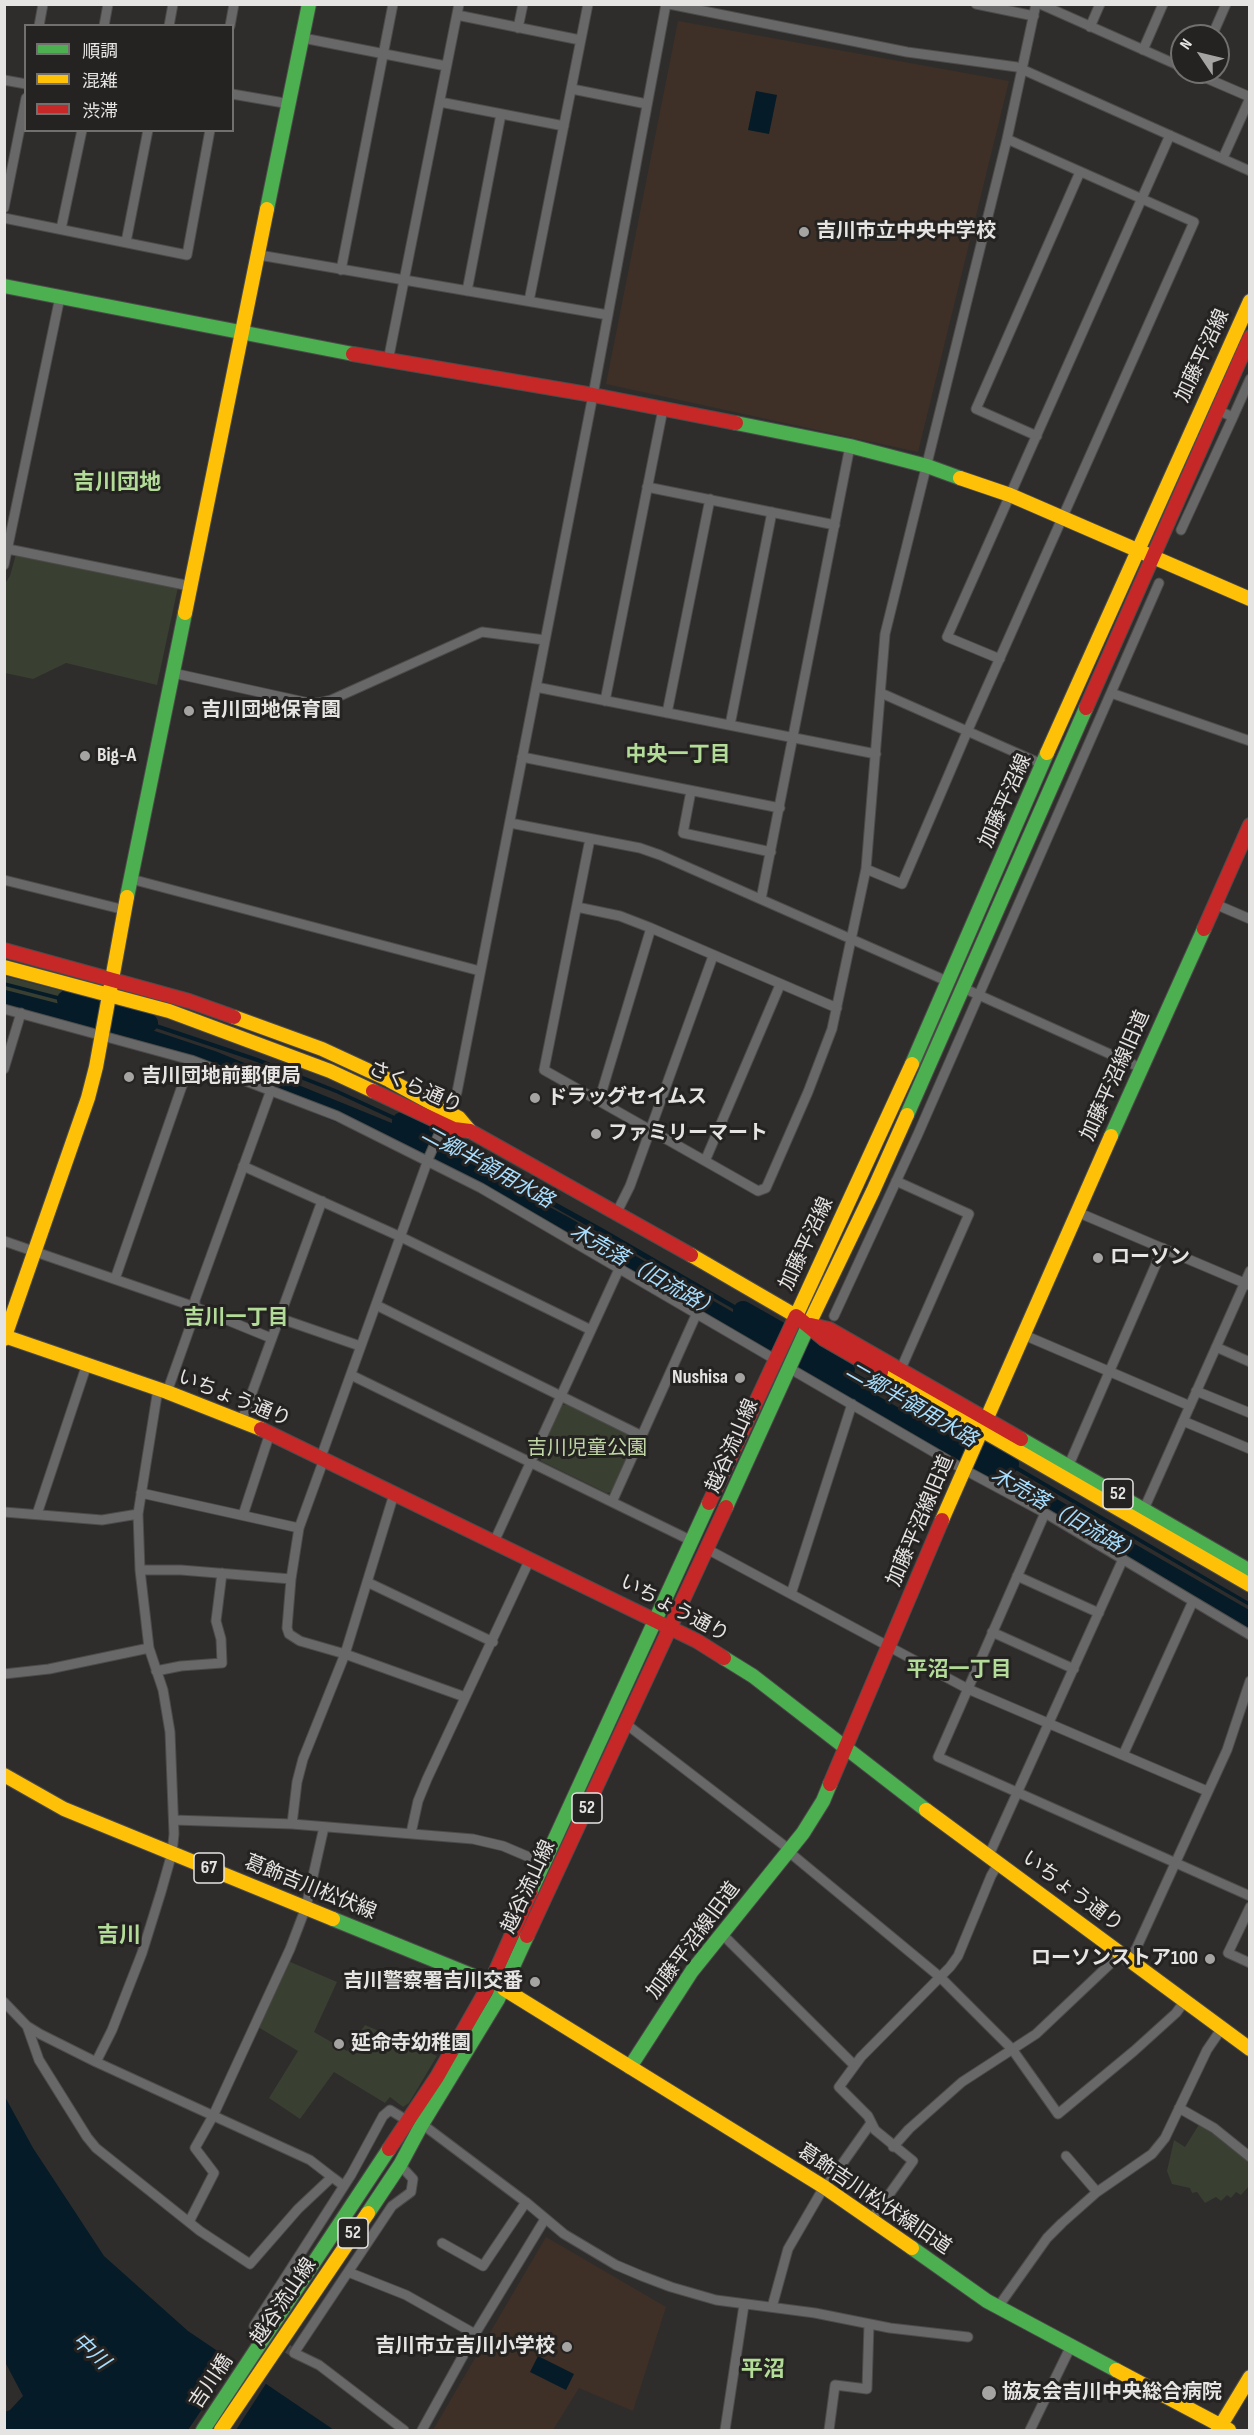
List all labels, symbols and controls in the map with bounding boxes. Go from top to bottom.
legend [24,24,234,132]
north arrow [1170,24,1230,84]
text: N [1176,36,1197,53]
text: 順調 [82,41,118,62]
text: 混雑 [82,71,118,92]
text: 渋滞 [82,101,118,122]
place label: 吉川市立中央中学校 [816,220,996,244]
marker: 吉川市立中央中学校 [797,225,811,239]
street label: 加藤平沼線 [1171,306,1235,406]
district label: 吉川団地 [73,470,161,496]
place label: 吉川団地保育園 [201,699,341,723]
marker: 吉川団地保育園 [182,704,196,718]
district label: 中央一丁目 [626,743,730,769]
place label: Big-A [97,744,136,768]
marker: Big-A [78,749,92,763]
street label: 加藤平沼線 [975,750,1037,852]
street label: 加藤平沼線旧道 [1077,1007,1155,1145]
street label: さくら通り [364,1057,466,1119]
place label: 吉川団地前郵便局 [141,1065,301,1089]
marker: 吉川団地前郵便局 [122,1070,136,1084]
place label: ドラッグセイムス [547,1086,707,1110]
marker: ドラッグセイムス [528,1091,542,1105]
water label: 二郷半領用水路 [417,1121,557,1215]
place label: ファミリーマート [608,1122,768,1146]
marker: ファミリーマート [589,1127,603,1141]
street label: 加藤平沼線 [775,1194,839,1294]
water label: 木売落（旧流路） [565,1219,723,1325]
place label: ローソン [1110,1246,1190,1270]
marker: ローソン [1091,1251,1105,1265]
district label: 吉川一丁目 [184,1306,288,1332]
water label: 二郷半領用水路 [841,1358,981,1454]
street label: いちょう通り [174,1365,294,1433]
place label: Nushisa [672,1366,728,1390]
marker: Nushisa [733,1371,747,1385]
street label: 越谷流山線 [702,1395,764,1497]
park label: 吉川児童公園 [527,1437,647,1461]
street label: 加藤平沼線旧道 [883,1452,959,1590]
water label: 木売落（旧流路） [986,1463,1144,1569]
road number: 52 [1103,1479,1133,1509]
street label: いちょう通り [615,1570,733,1648]
district label: 平沼一丁目 [907,1658,1011,1684]
road number: 52 [572,1793,602,1823]
street label: 越谷流山線 [497,1837,561,1937]
street label: いちょう通り [1017,1846,1127,1938]
street label: 葛飾吉川松伏線 [241,1851,379,1925]
road number: 67 [194,1853,224,1883]
street label: 加藤平沼線旧道 [642,1878,746,2004]
district label: 吉川 [97,1923,141,1949]
place label: ローソンストア100 [1031,1947,1198,1971]
marker: ローソンストア100 [1203,1952,1217,1966]
place label: 吉川警察署吉川交番 [343,1970,523,1994]
marker: 吉川警察署吉川交番 [528,1975,542,1989]
place label: 延命寺幼稚園 [351,2032,471,2056]
marker: 延命寺幼稚園 [332,2037,346,2051]
street label: 葛飾吉川松伏線旧道 [793,2140,955,2260]
road number: 52 [338,2218,368,2248]
street label: 越谷流山線 [246,2254,322,2350]
water label: 中川 [66,2328,114,2376]
place label: 吉川市立吉川小学校 [375,2335,555,2359]
marker: 吉川市立吉川小学校 [560,2340,574,2354]
street label: 吉川橋 [185,2350,239,2414]
district label: 平沼 [741,2357,785,2383]
place label: 協友会吉川中央総合病院 [1002,2381,1222,2405]
marker: 協友会吉川中央総合病院 [980,2384,998,2402]

